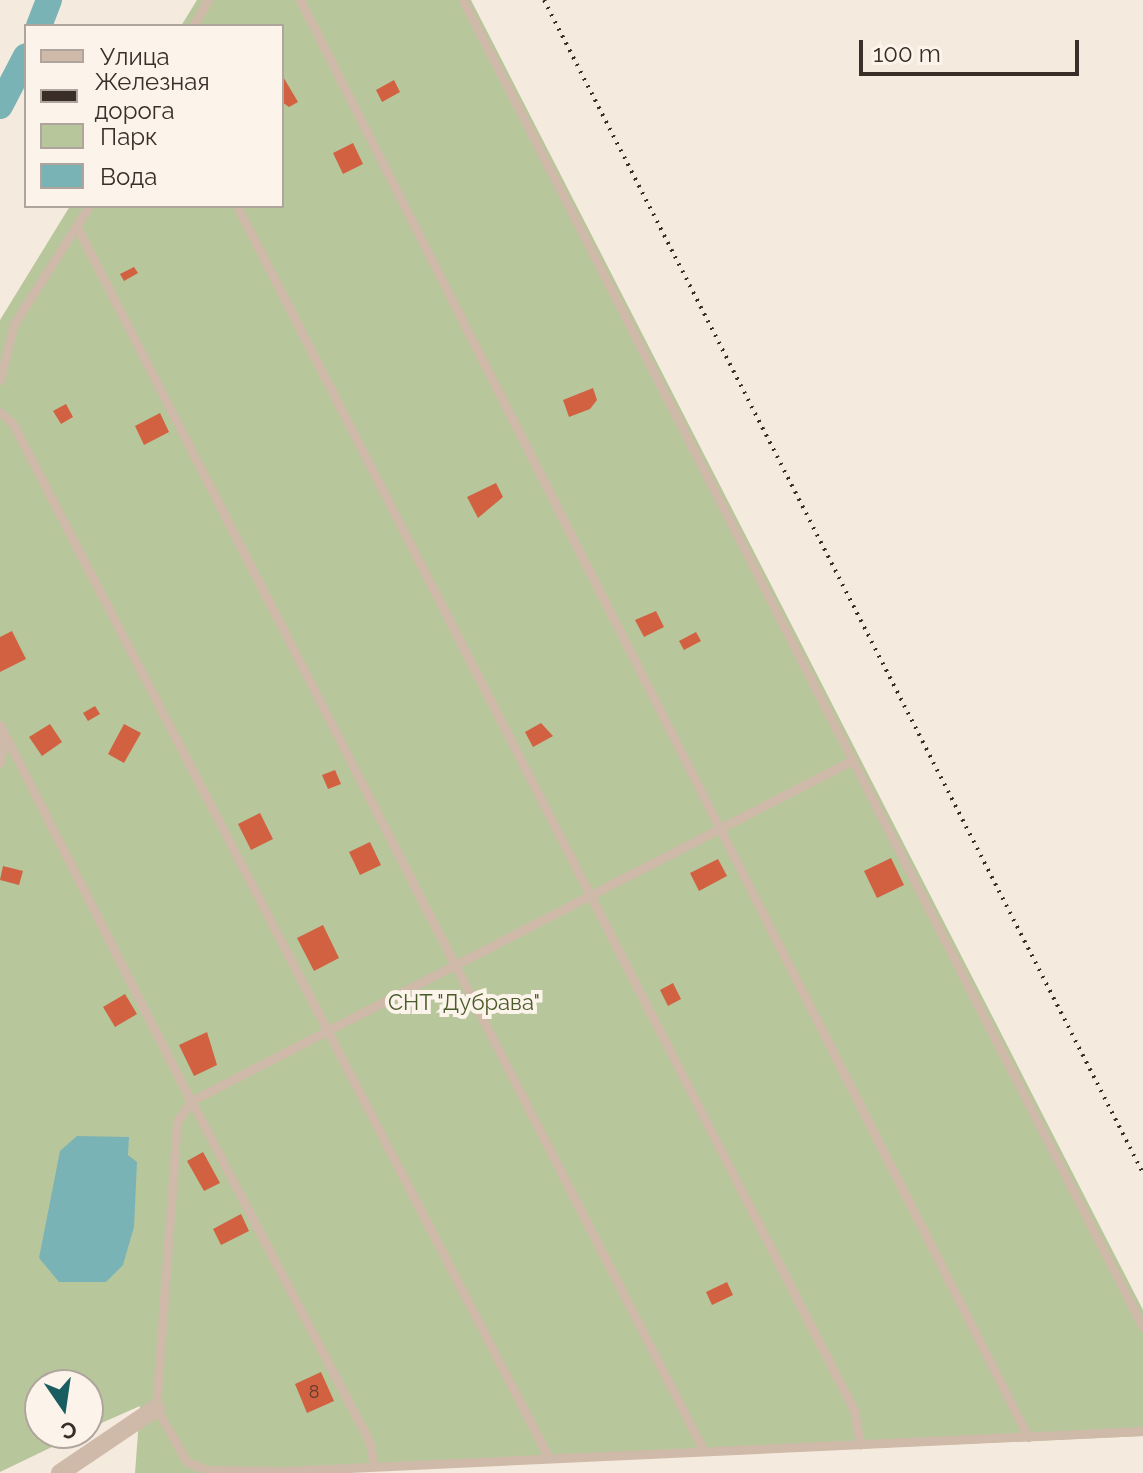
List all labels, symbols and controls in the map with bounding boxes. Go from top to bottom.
legend [24,24,284,208]
scale bar [863,24,1083,74]
text: 100 m [873,39,941,68]
text: Улица [100,42,170,71]
text: Железная дорога [94,67,210,125]
text: Парк [100,122,158,151]
text: Вода [100,162,157,191]
park label: СНТ "Дубрава" [387,990,541,1016]
north arrow [24,1369,104,1449]
house number: 8 [309,1381,319,1403]
text: С [59,1416,79,1445]

